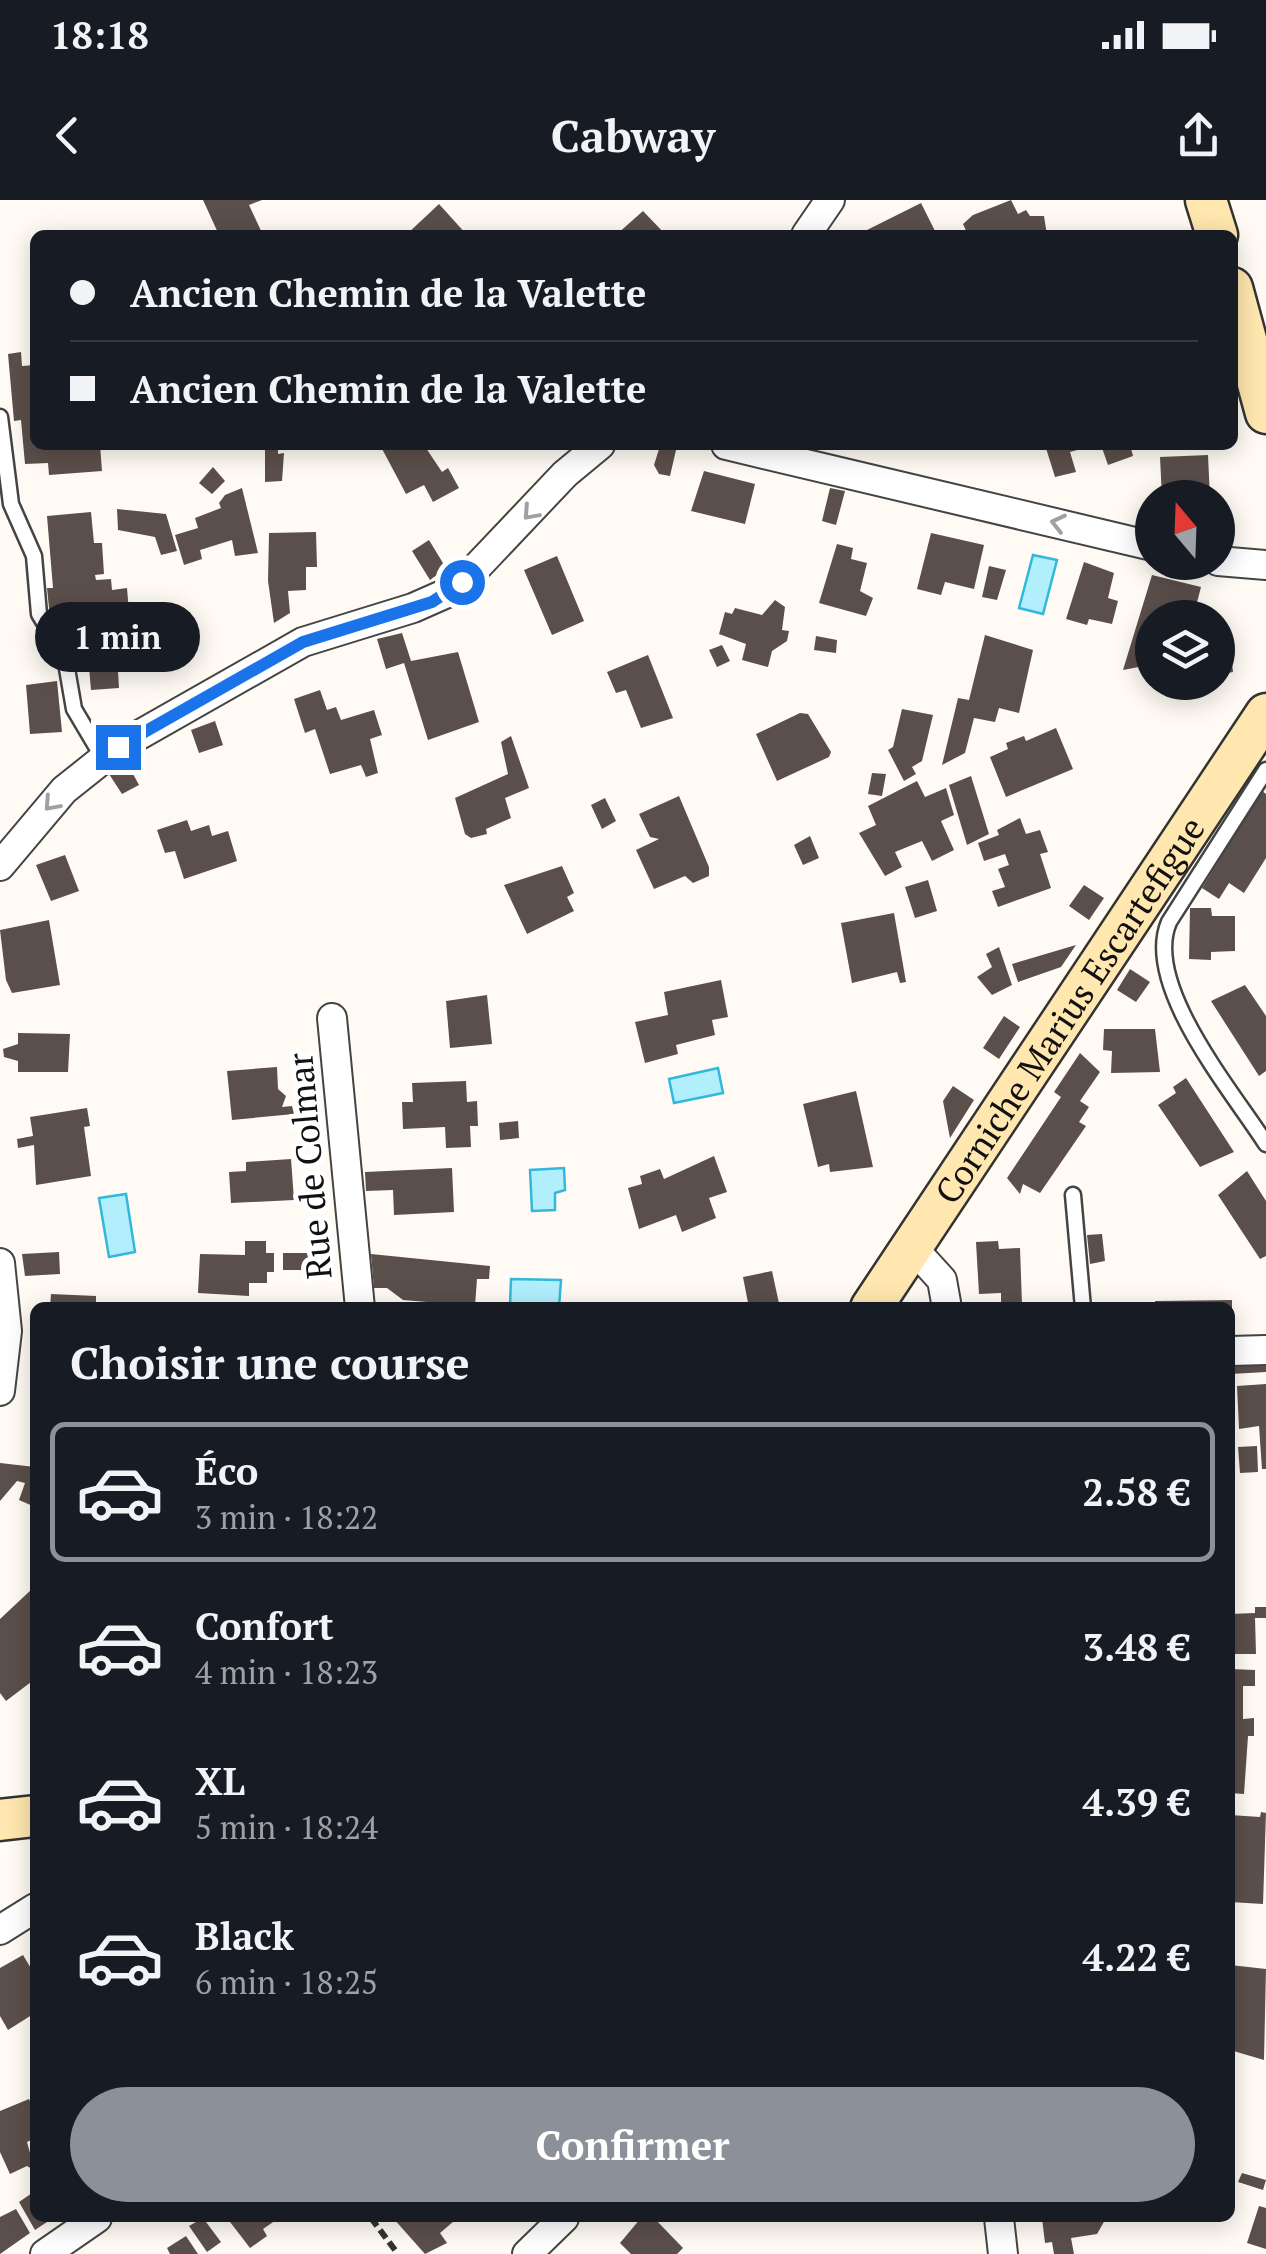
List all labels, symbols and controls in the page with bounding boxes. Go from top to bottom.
text: 18:18 [50,10,149,60]
text: Cabway [551,105,715,165]
icon: back [40,108,95,163]
icon: share [1171,108,1226,163]
text: Ancien Chemin de la Valette [130,268,646,318]
text: Ancien Chemin de la Valette [130,364,646,414]
north arrow [1135,480,1235,580]
map controls [1135,480,1235,700]
one-way arrow [524,501,542,519]
one-way arrow [1050,514,1067,535]
route start [440,560,485,605]
button: layers [1135,600,1235,700]
callout: 1 min [36,602,200,672]
text: 1 min [74,616,161,658]
route end [96,725,141,770]
one-way arrow [45,792,63,811]
street label: Corniche Marius Escartefigue [924,808,1214,1212]
street label: Rue de Colmar [276,1050,342,1281]
text: Choisir une course [70,1332,470,1392]
text: Éco [195,1446,258,1496]
icon: car [75,1447,165,1537]
text: 2.58 € [1083,1467,1190,1517]
text: 3 min · 18:22 [195,1496,378,1538]
text: Confort [195,1601,334,1651]
icon: car [75,1602,165,1692]
text: 3.48 € [1083,1622,1190,1672]
text: 4 min · 18:23 [195,1651,378,1693]
text: XL [195,1756,245,1806]
icon: car [75,1757,165,1847]
text: 4.39 € [1083,1777,1190,1827]
text: 5 min · 18:24 [195,1806,378,1848]
text: Black [195,1911,294,1961]
icon: car [75,1912,165,2002]
text: 4.22 € [1083,1932,1190,1982]
text: 6 min · 18:25 [195,1961,378,2003]
button: Confirmer [70,2087,1195,2202]

